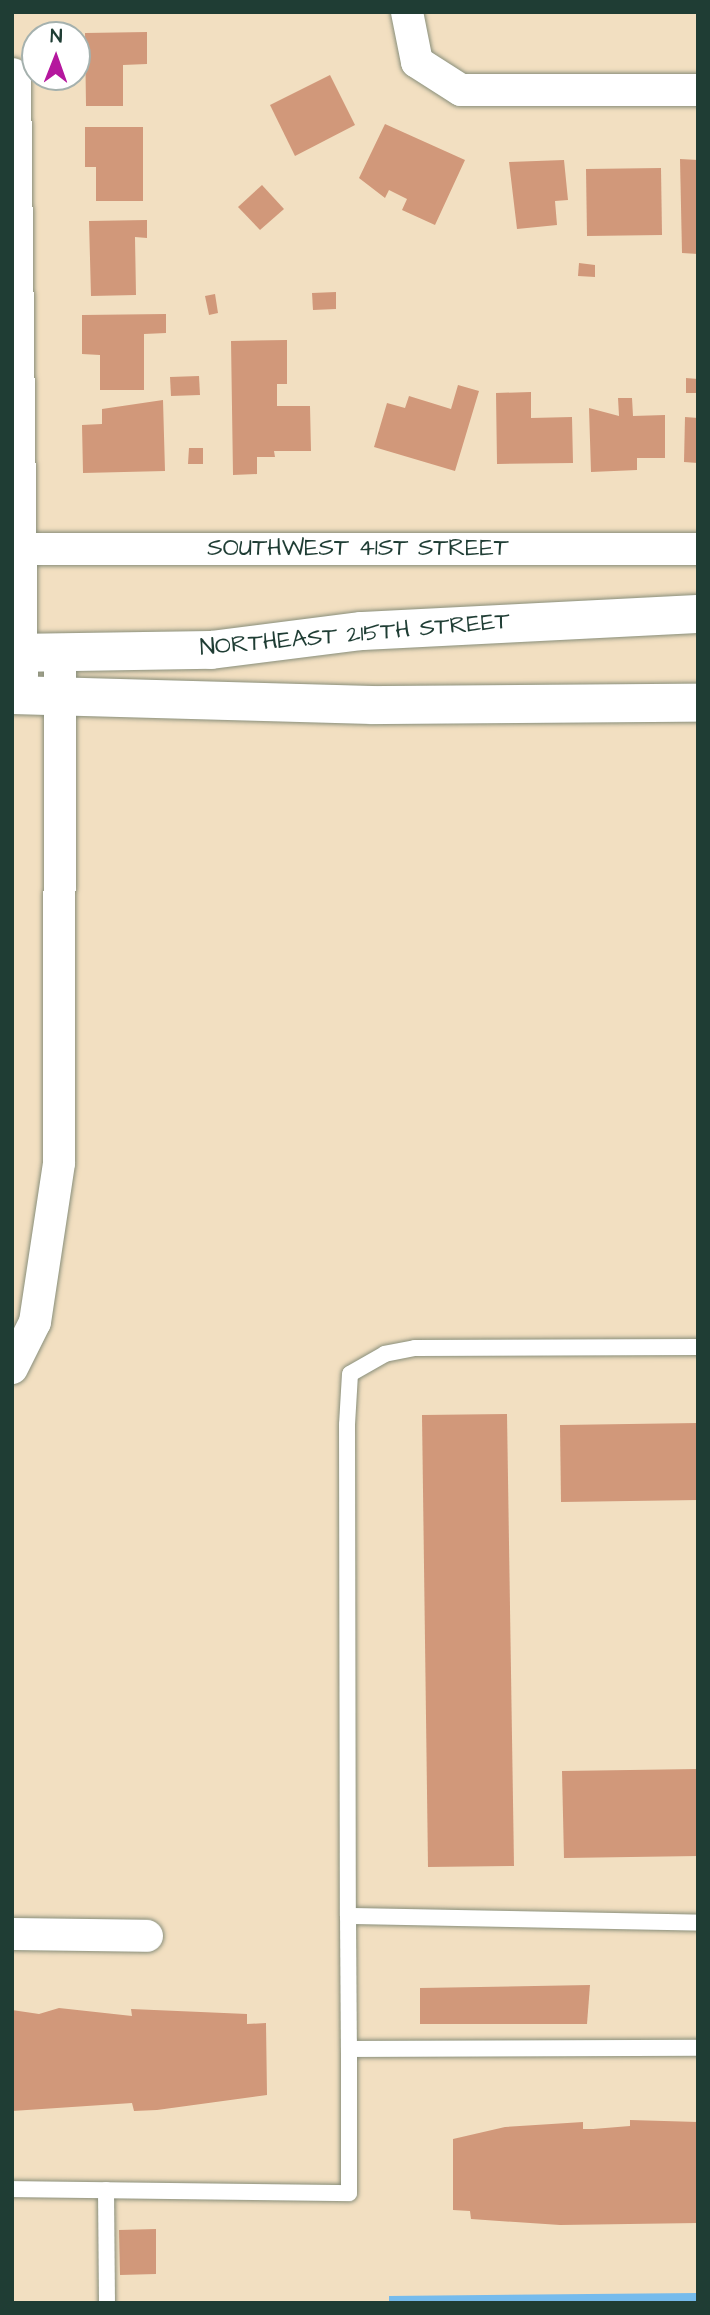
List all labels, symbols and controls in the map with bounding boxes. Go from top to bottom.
north arrow [21,21,91,91]
text: N [50,23,63,50]
street label: SOUTHWEST 41ST STREET [207,535,509,563]
street label: NORTHEAST 215TH STREET [199,607,511,663]

